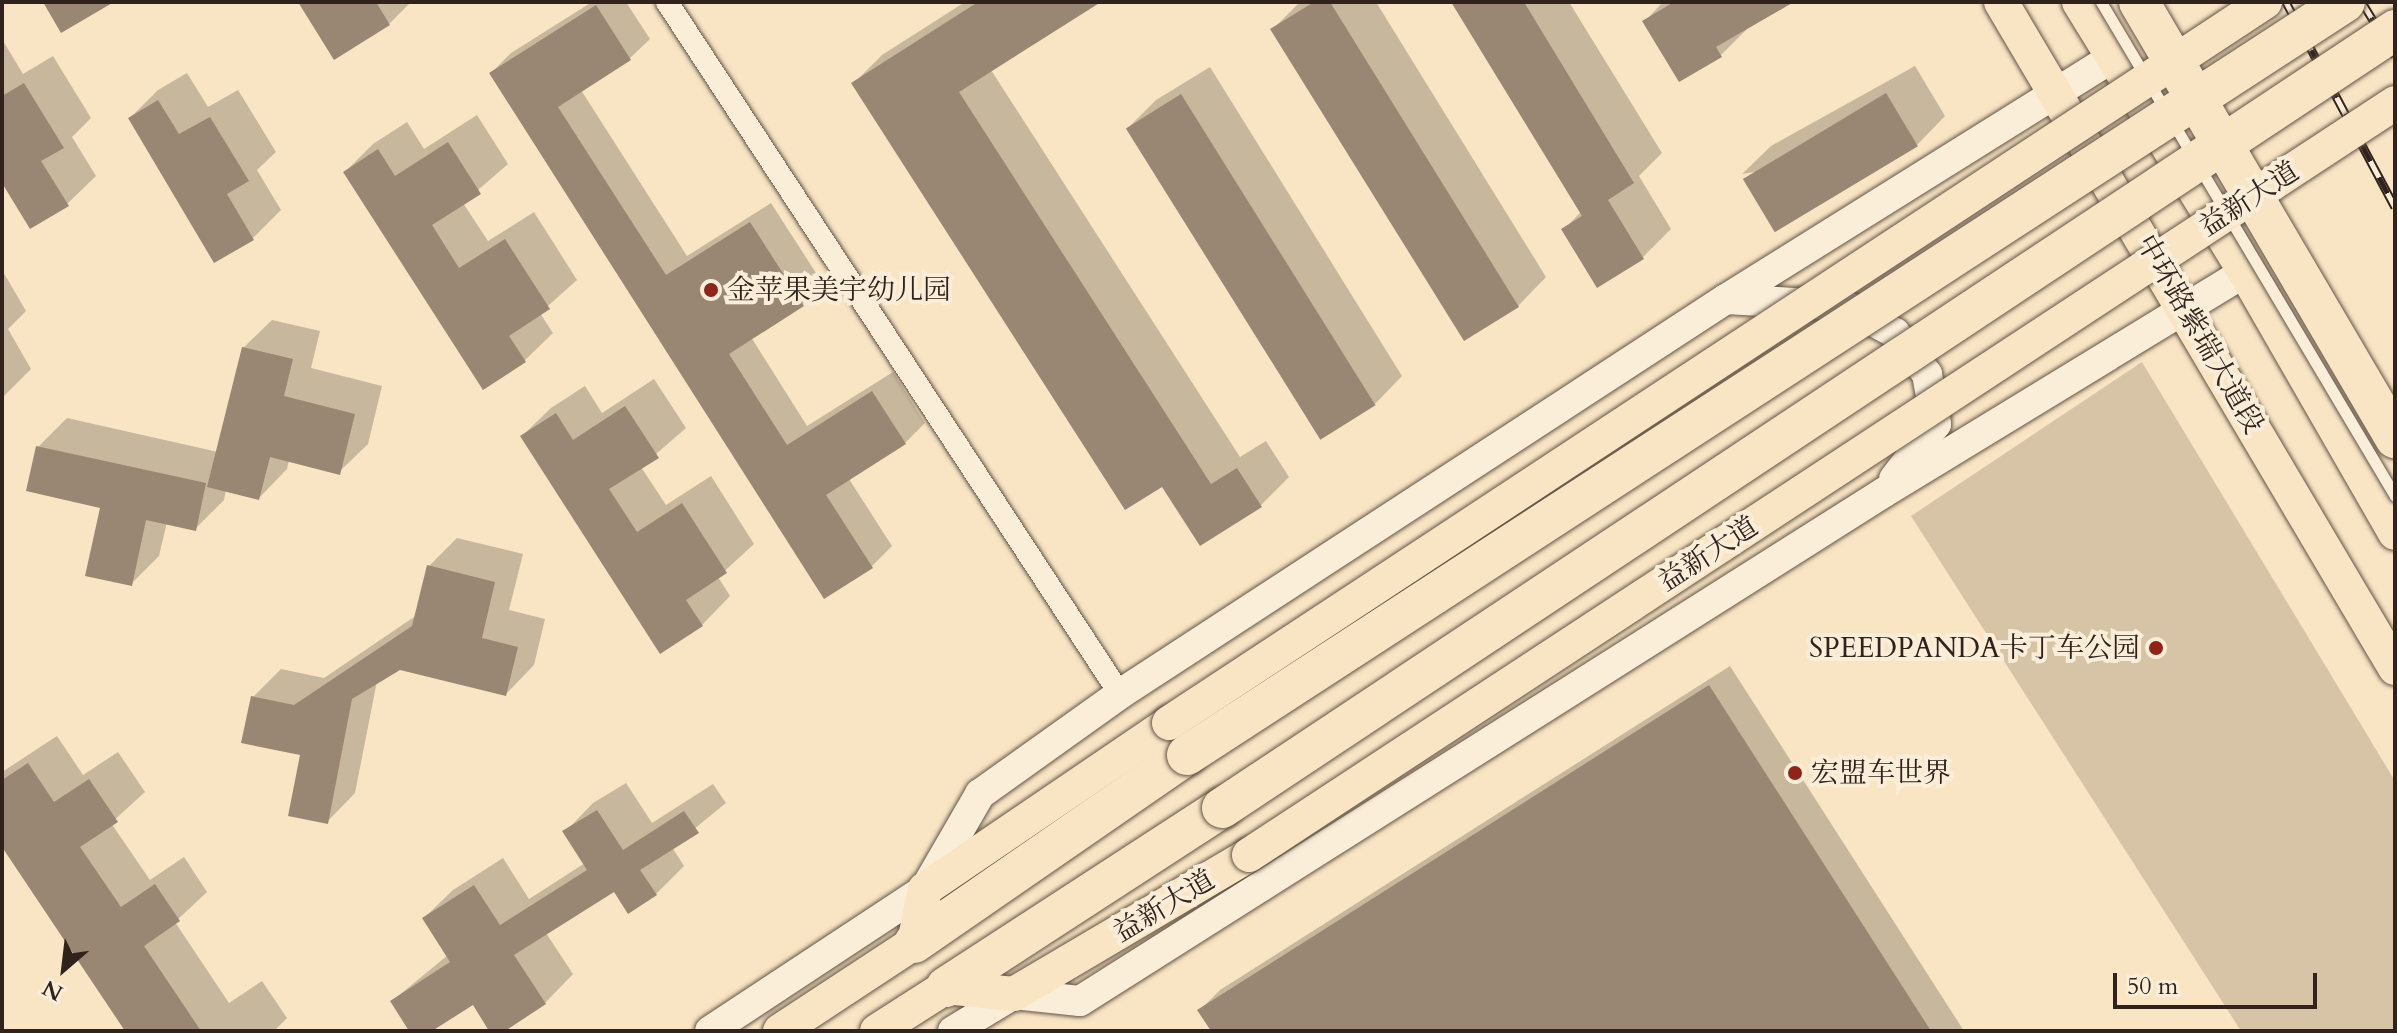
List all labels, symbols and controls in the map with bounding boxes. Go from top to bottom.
street label: 益新大道 [2193,154,2305,244]
street label: 中环路紫瑞大道段 [2129,229,2271,439]
place label: 金苹果美宇幼儿园 [727,273,951,307]
marker: 金苹果美宇幼儿园 [702,281,720,299]
street label: 益新大道 [1652,509,1764,599]
place label: SPEEDPANDA卡丁车公园 [1809,631,2140,665]
marker: SPEEDPANDA卡丁车公园 [2147,639,2165,657]
place label: 宏盟车世界 [1811,756,1951,790]
marker: 宏盟车世界 [1786,764,1804,782]
street label: 益新大道 [1107,863,1221,949]
north arrow [24,929,104,1009]
scale bar [2117,957,2321,1007]
text: 50 m [2127,970,2178,1003]
text: N [37,972,68,1008]

